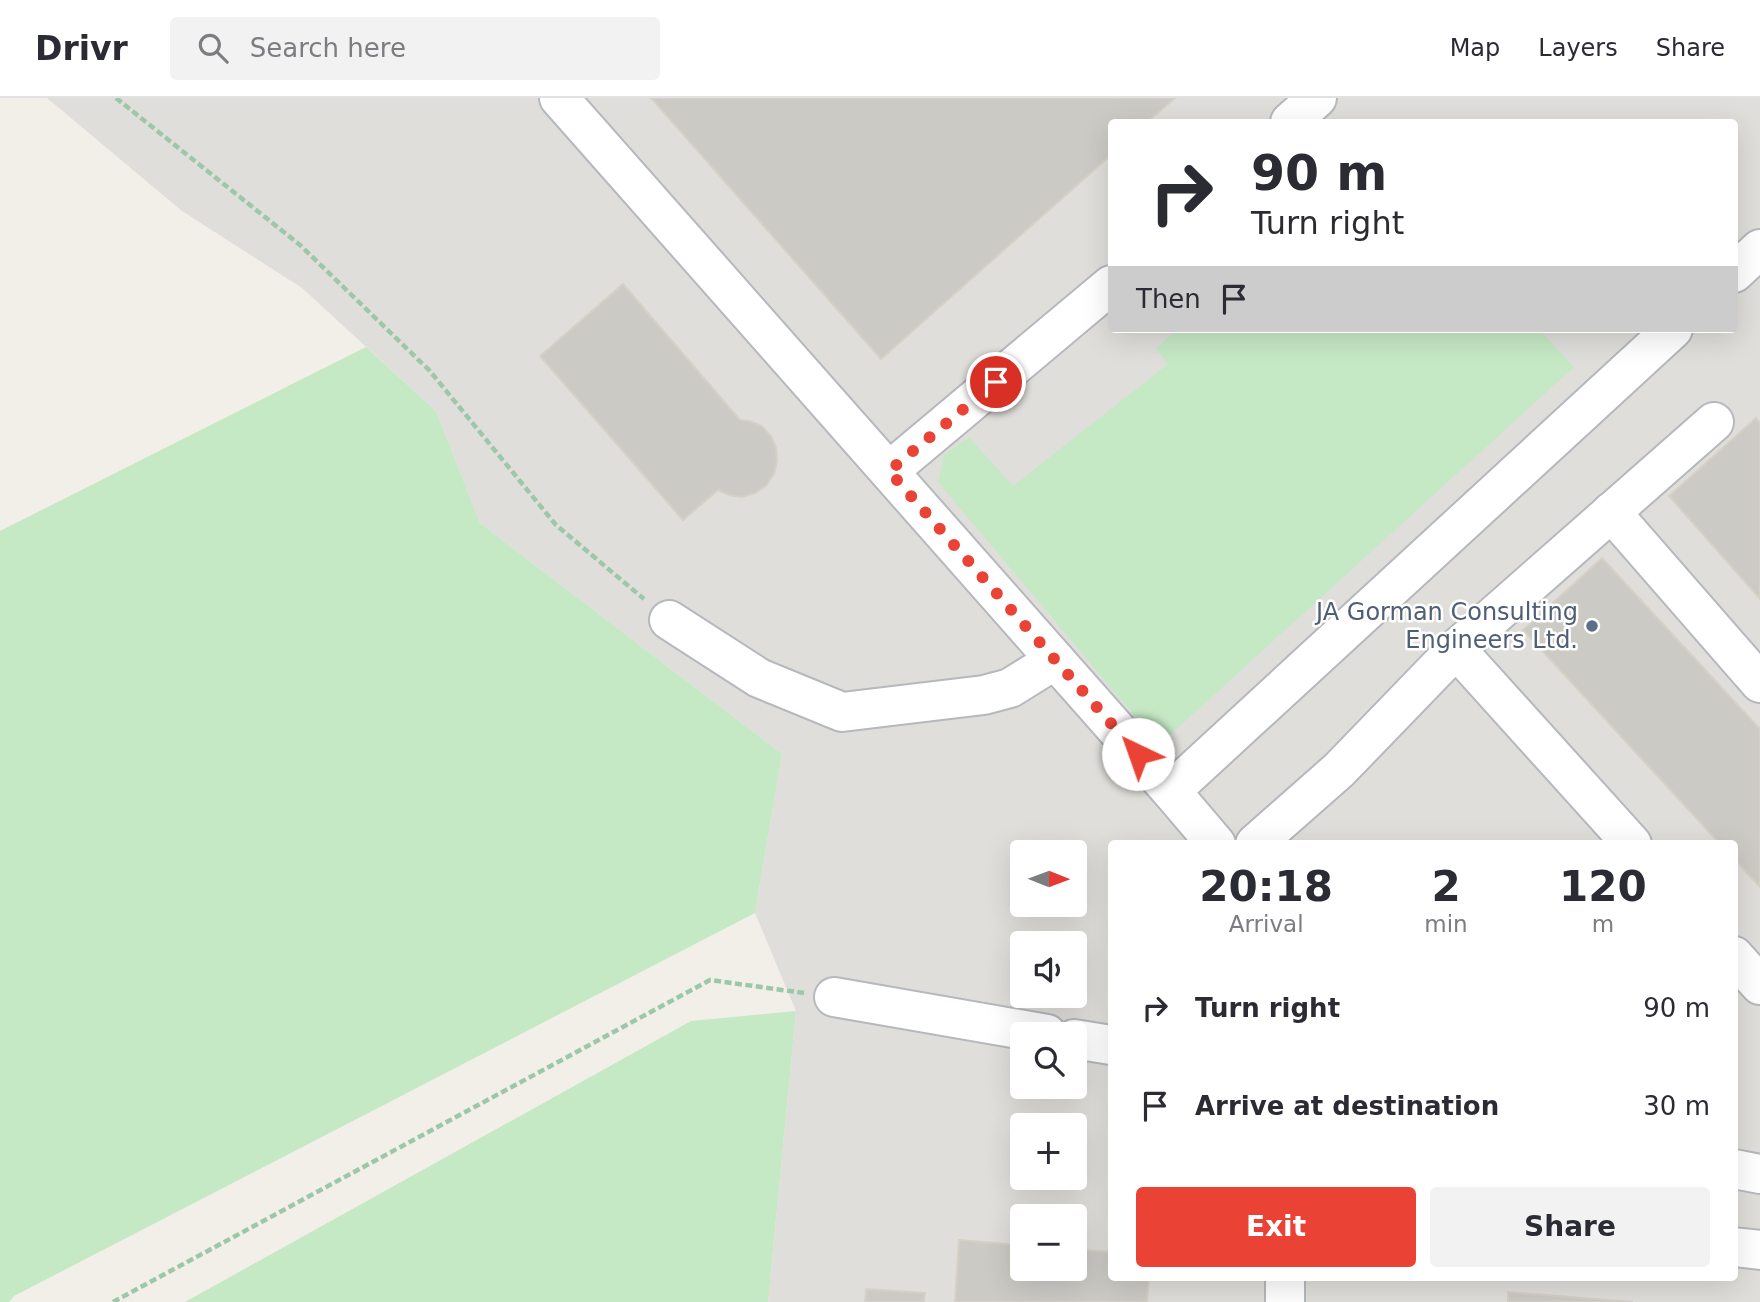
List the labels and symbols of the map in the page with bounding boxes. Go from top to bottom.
pin [966,352,1026,412]
place label: JA Gorman Consulting Engineers Ltd. [1314,598,1578,654]
marker: JA Gorman Consulting Engineers Ltd. [1584,618,1600,634]
position arrow [1101,717,1175,791]
north arrow [1010,840,1087,917]

